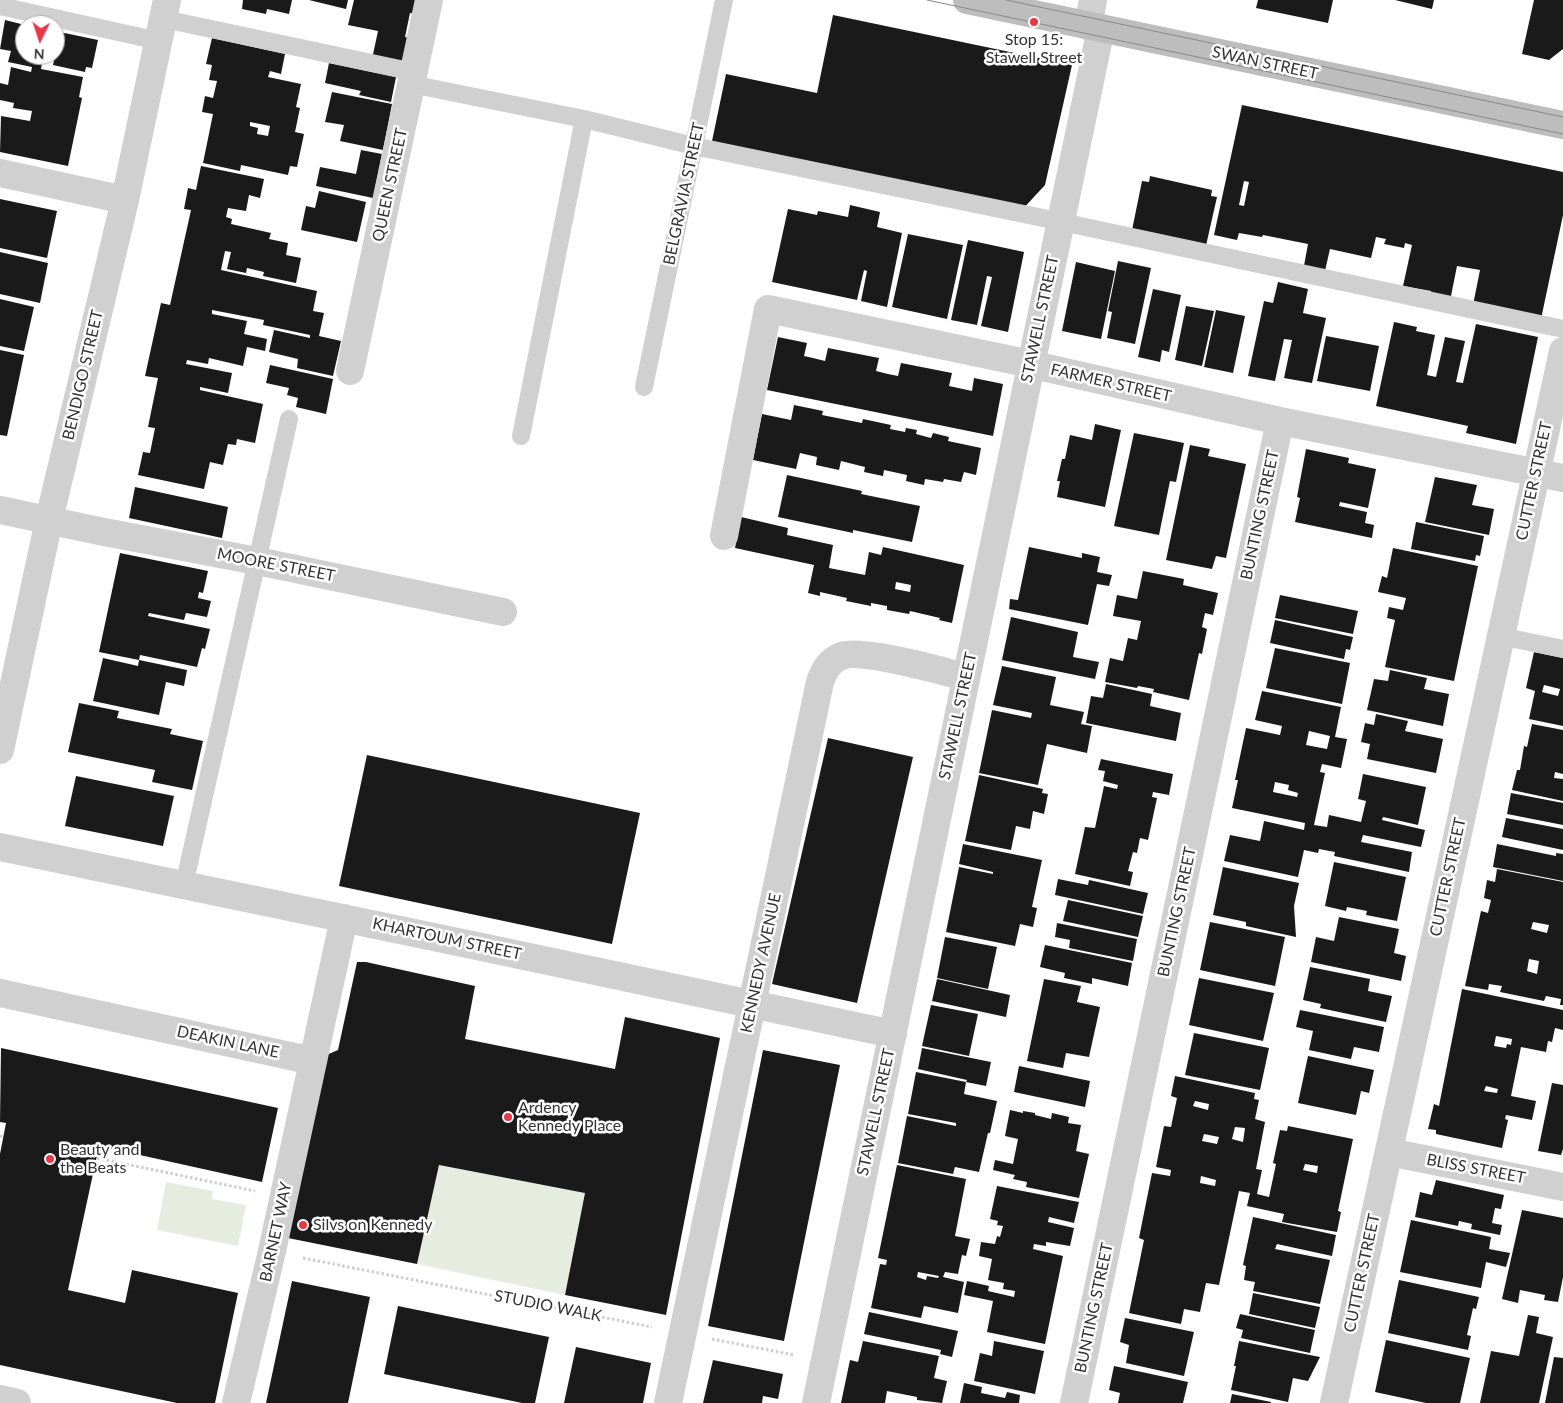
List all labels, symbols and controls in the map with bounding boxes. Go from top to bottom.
north arrow [15,15,65,65]
marker: Stop 15: Stawell Street [1028,16,1040,28]
place label: Stop 15: Stawell Street [986,30,1082,68]
street label: SWAN STREET [1210,42,1320,84]
text: N [33,46,45,63]
street label: BELGRAVIA STREET [660,121,708,267]
street label: QUEEN STREET [369,127,411,243]
street label: STAWELL STREET [1017,254,1063,384]
street label: BENDIGO STREET [59,308,107,442]
street label: FARMER STREET [1049,360,1173,406]
street label: CUTTER STREET [1512,420,1556,542]
street label: BUNTING STREET [1237,448,1283,582]
street label: MOORE STREET [215,544,337,586]
street label: STAWELL STREET [935,651,981,781]
street label: CUTTER STREET [1426,816,1470,938]
street label: BUNTING STREET [1154,845,1200,979]
street label: KENNEDY AVENUE [737,891,785,1035]
street label: KHARTOUM STREET [371,914,523,964]
street label: DEAKIN LANE [175,1022,281,1062]
street label: STAWELL STREET [853,1047,899,1177]
place label: Ardency Kennedy Place [518,1098,621,1136]
marker: Ardency Kennedy Place [502,1111,514,1123]
place label: Beauty and the Beats [60,1140,139,1178]
street label: BLISS STREET [1425,1150,1527,1188]
marker: Beauty and the Beats [44,1153,56,1165]
street label: BARNET WAY [256,1180,296,1284]
street label: CUTTER STREET [1340,1212,1384,1334]
place label: Silvs on Kennedy [313,1215,432,1235]
marker: Silvs on Kennedy [297,1219,309,1231]
street label: BUNTING STREET [1071,1241,1117,1375]
street label: STUDIO WALK [493,1286,603,1326]

